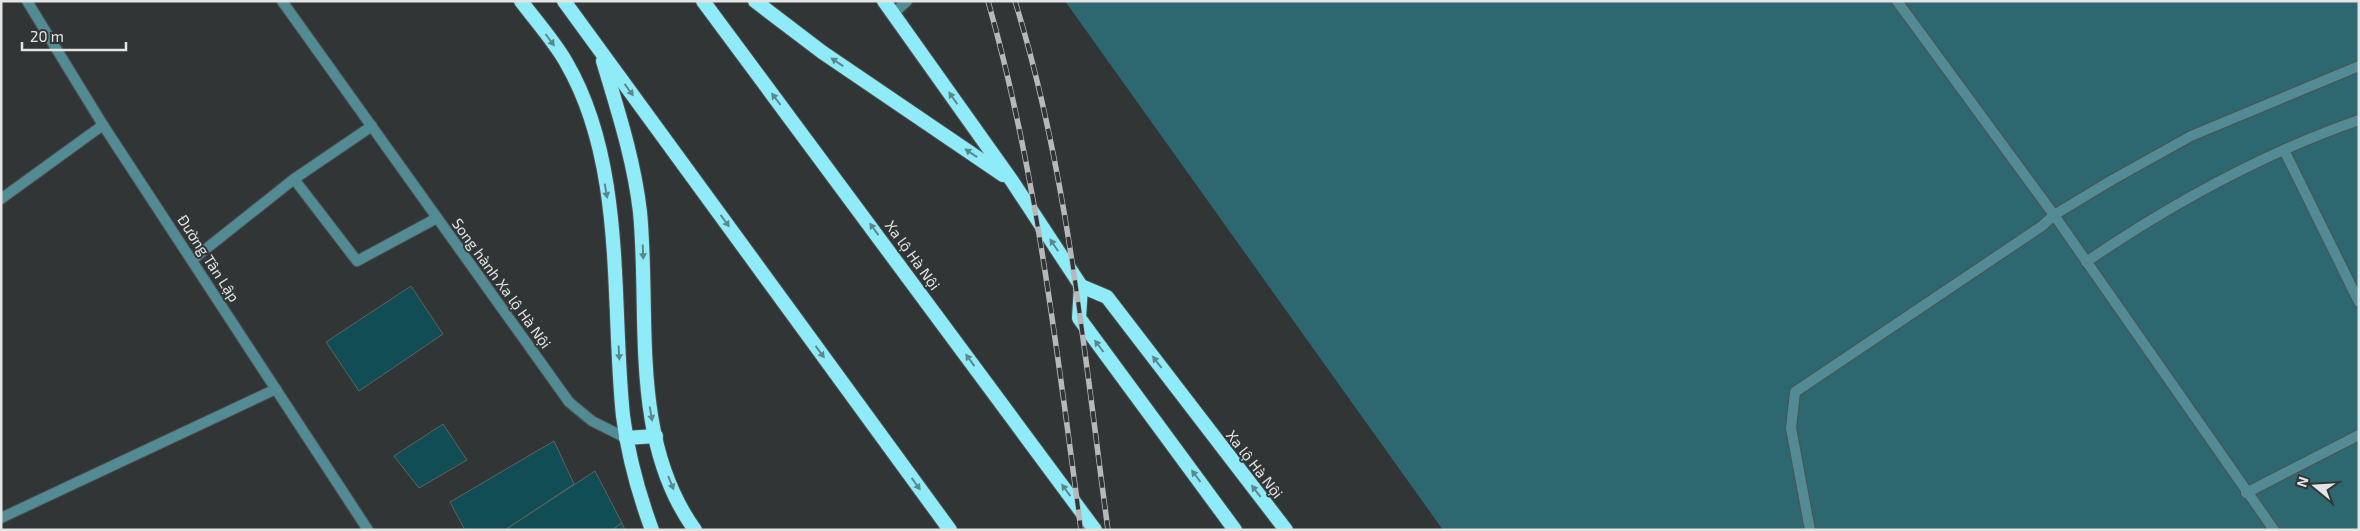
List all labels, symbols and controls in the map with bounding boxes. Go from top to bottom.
scale bar [22,20,126,52]
text: 20 m [30,27,64,45]
one-way arrow [545,33,555,47]
one-way arrow [830,57,844,67]
one-way arrow [623,83,634,96]
one-way arrow [948,91,958,105]
one-way arrow [771,92,781,106]
one-way arrow [965,149,978,158]
one-way arrow [603,183,611,199]
street label: Đường Tân Lập [174,211,244,305]
street label: Song hành Xa lộ Hà Nội [449,214,555,352]
one-way arrow [719,214,730,227]
street label: Xa lộ Hà Nội [882,217,944,293]
one-way arrow [868,223,879,236]
one-way arrow [1050,239,1059,252]
one-way arrow [639,244,647,260]
one-way arrow [1094,339,1104,352]
one-way arrow [616,345,624,361]
one-way arrow [815,345,826,358]
one-way arrow [965,353,975,366]
one-way arrow [1152,355,1162,369]
one-way arrow [647,406,655,422]
street label: Xa lộ Hà Nội [1223,426,1287,502]
north arrow [2290,461,2340,511]
one-way arrow [1191,469,1201,483]
text: N [2293,474,2312,489]
one-way arrow [667,476,675,490]
one-way arrow [911,477,922,490]
one-way arrow [1061,484,1071,497]
one-way arrow [1251,484,1261,498]

